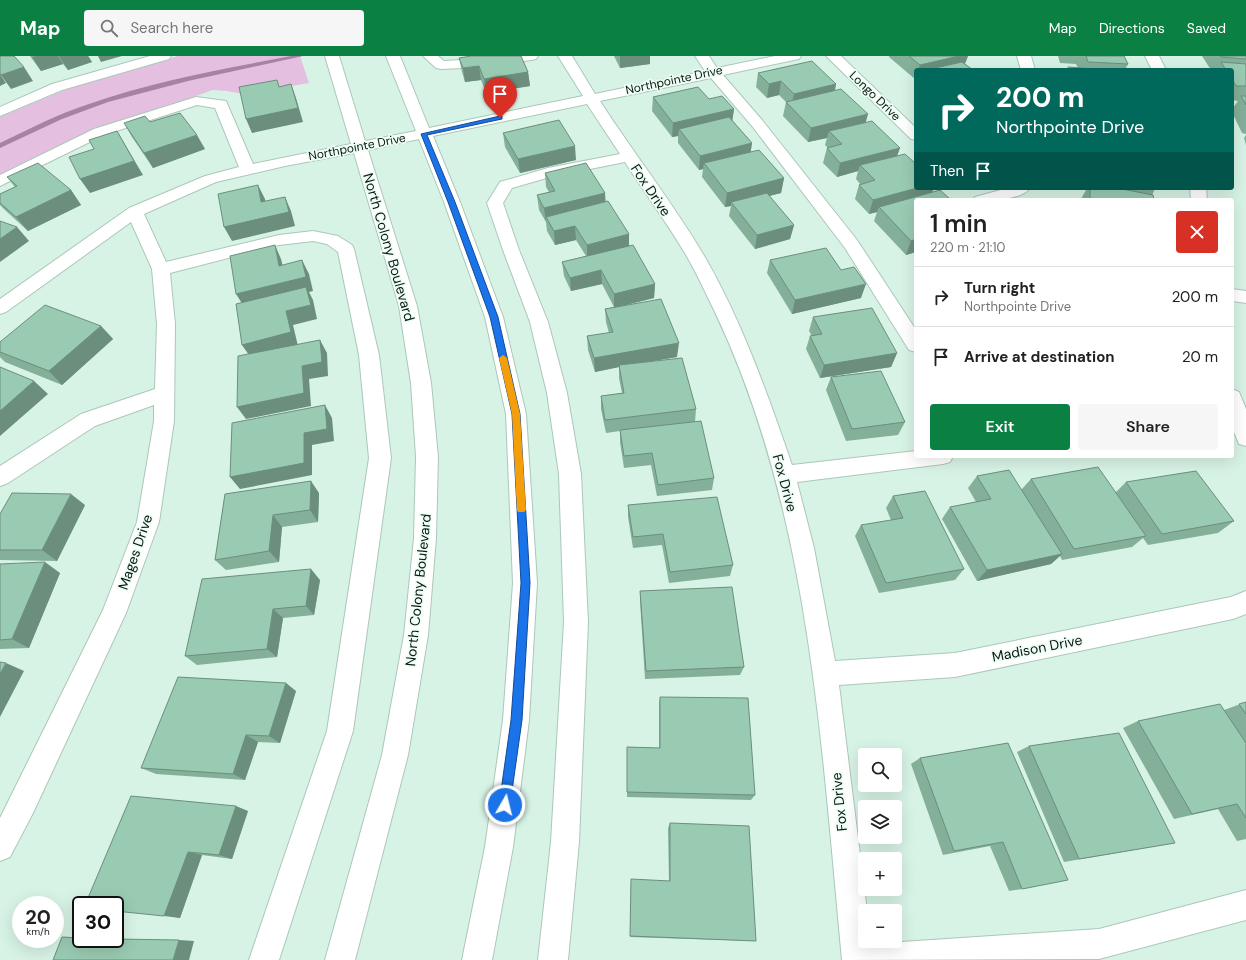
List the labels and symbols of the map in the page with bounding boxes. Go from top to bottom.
street label: Northpointe Drive [624,62,724,98]
street label: Longo Drive [846,68,904,125]
pin [483,77,517,118]
street label: Northpointe Drive [307,130,407,164]
street label: Fox Drive [627,160,675,220]
street label: North Colony Boulevard [359,171,419,323]
street label: Fox Drive [769,452,801,514]
street label: Mages Drive [114,512,156,592]
street label: North Colony Boulevard [401,513,435,667]
street label: Madison Drive [990,630,1084,666]
street label: Fox Drive [827,772,851,832]
position arrow [484,784,526,826]
speed limit sign: 30 [72,896,124,948]

